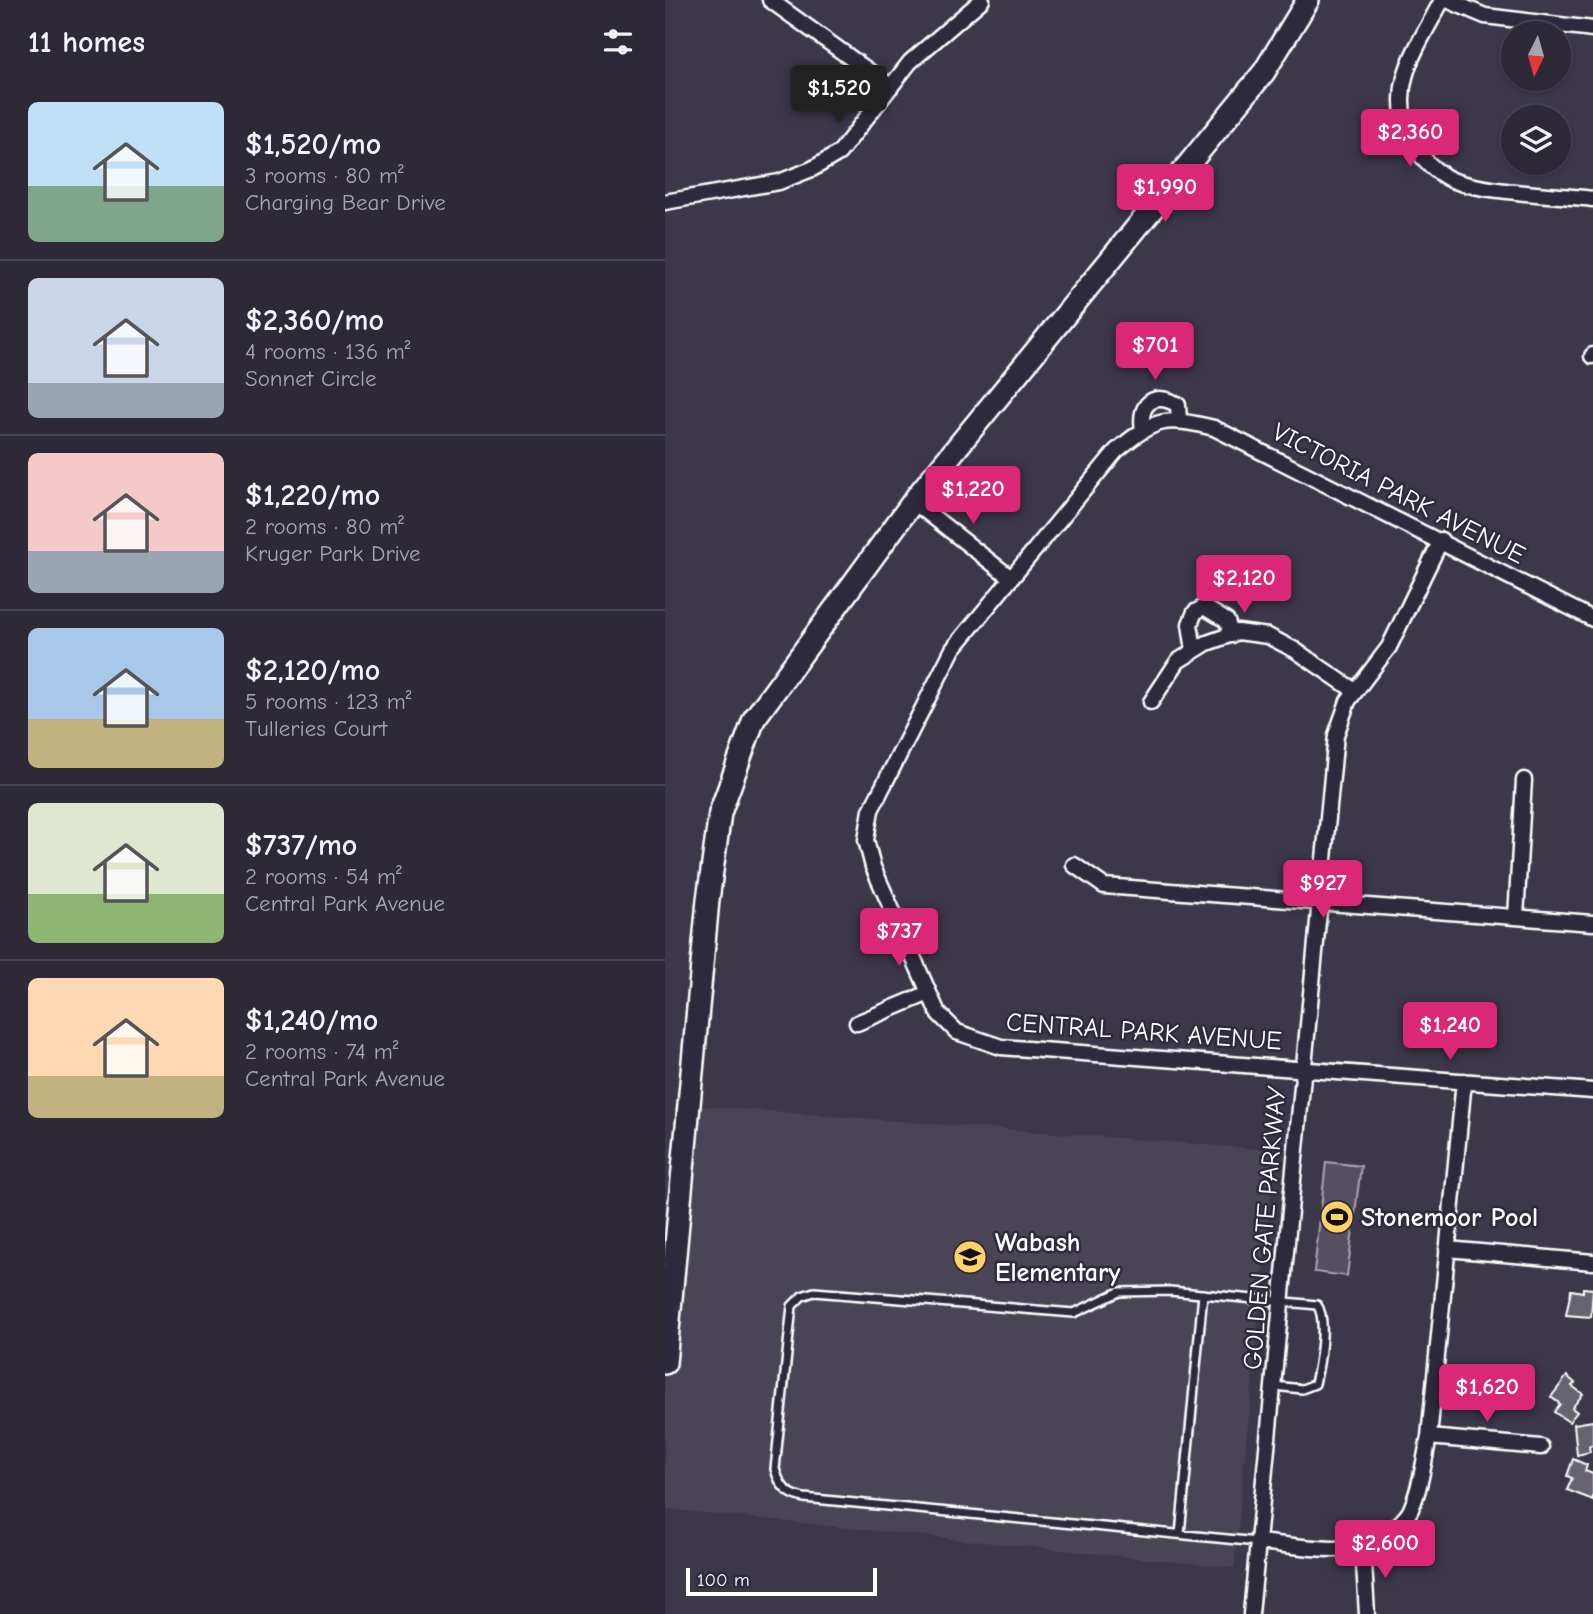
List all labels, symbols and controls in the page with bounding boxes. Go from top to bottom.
north arrow [1501,21,1571,91]
map controls [1501,21,1571,175]
icon: filters [599,23,637,61]
text: 11 homes [28,25,145,60]
pin: $1,520 [782,66,896,125]
text: $1,520 [807,74,871,101]
button: layers [1501,105,1571,175]
pin: $2,360 [1353,110,1467,169]
text: $2,360 [1377,118,1443,145]
text: $1,520/mo [245,127,381,162]
icon: home [84,130,168,214]
text: 3 rooms · 80 m² [245,162,404,189]
pin: $1,990 [1108,164,1222,224]
text: $1,990 [1133,173,1197,200]
text: Charging Bear Drive [245,189,446,216]
text: $2,360/mo [245,303,384,338]
icon: home [84,306,168,390]
pin: $701 [1114,322,1196,382]
text: $701 [1132,331,1178,358]
text: 4 rooms · 136 m² [245,338,411,365]
text: Sonnet Circle [245,365,377,392]
street label: VICTORIA PARK AVENUE [1267,417,1530,571]
pin: $1,220 [916,466,1030,526]
text: $1,220 [941,475,1005,502]
text: $1,220/mo [245,478,380,513]
icon: home [84,481,168,565]
text: 2 rooms · 80 m² [245,513,404,540]
text: Kruger Park Drive [245,540,421,567]
pin: $2,120 [1187,556,1301,615]
text: $2,120 [1212,564,1276,591]
text: $2,120/mo [245,653,380,688]
icon: home [84,656,168,740]
text: 5 rooms · 123 m² [245,688,411,715]
text: Tulleries Court [245,715,387,742]
text: $737/mo [245,828,357,863]
icon: home [84,831,168,915]
pin: $927 [1282,860,1364,920]
text: 2 rooms · 54 m² [245,863,402,890]
text: $927 [1299,869,1347,896]
text: Central Park Avenue [245,890,445,917]
pin: $737 [858,908,940,968]
text: $737 [876,917,922,944]
pin: $1,240 [1393,1002,1507,1062]
text: $1,240/mo [245,1003,378,1038]
icon: home [84,1006,168,1090]
street label: CENTRAL PARK AVENUE [1005,1007,1283,1057]
text: $1,240 [1419,1011,1481,1038]
text: 2 rooms · 74 m² [245,1038,398,1065]
text: Central Park Avenue [245,1065,445,1092]
street label: GOLDEN GATE PARKWAY [1238,1084,1292,1371]
sports icon: Stonemoor Pool [1318,1198,1356,1236]
place label: Stonemoor Pool [1361,1203,1538,1233]
place label: Wabash Elementary [995,1228,1120,1288]
school or university icon: Wabash Elementary [951,1238,989,1276]
pin: $1,620 [1430,1364,1544,1424]
text: $1,620 [1455,1373,1519,1400]
pin: $2,600 [1328,1520,1442,1580]
text: $2,600 [1351,1529,1419,1556]
scale bar [686,1565,877,1597]
text: 100 m [697,1569,750,1591]

